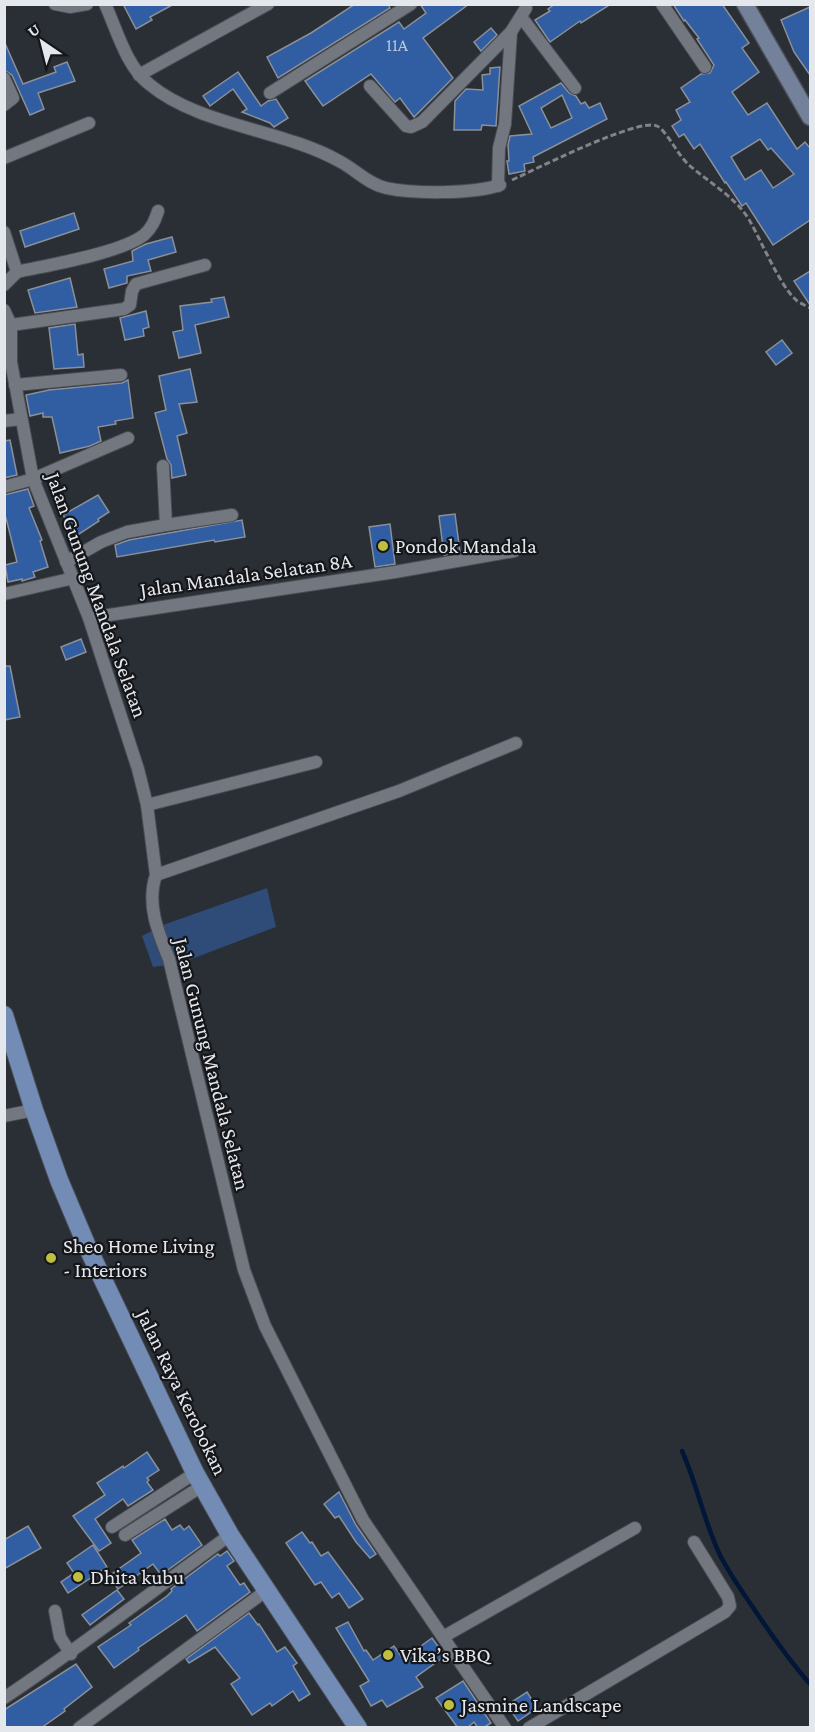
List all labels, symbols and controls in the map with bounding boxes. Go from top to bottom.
north arrow [12,12,72,72]
text: U [24,20,43,40]
house number: 11A [386,35,409,55]
street label: Jalan Gunung Mandala Selatan [41,467,153,721]
place label: Pondok Mandala [395,534,537,558]
marker: Pondok Mandala [376,539,390,553]
street label: Jalan Mandala Selatan 8A [136,548,354,602]
street label: Jalan Gunung Mandala Selatan [169,933,255,1193]
place label: Sheo Home Living - Interiors [63,1234,215,1282]
marker: Sheo Home Living - Interiors [44,1251,58,1265]
street label: Jalan Raya Kerobokan [131,1303,233,1479]
place label: Dhita kubu [90,1565,184,1589]
marker: Dhita kubu [71,1570,85,1584]
place label: Vika’s BBQ [400,1643,492,1667]
marker: Vika’s BBQ [381,1648,395,1662]
place label: Jasmine Landscape [459,1693,621,1717]
marker: Jasmine Landscape [442,1698,456,1712]

